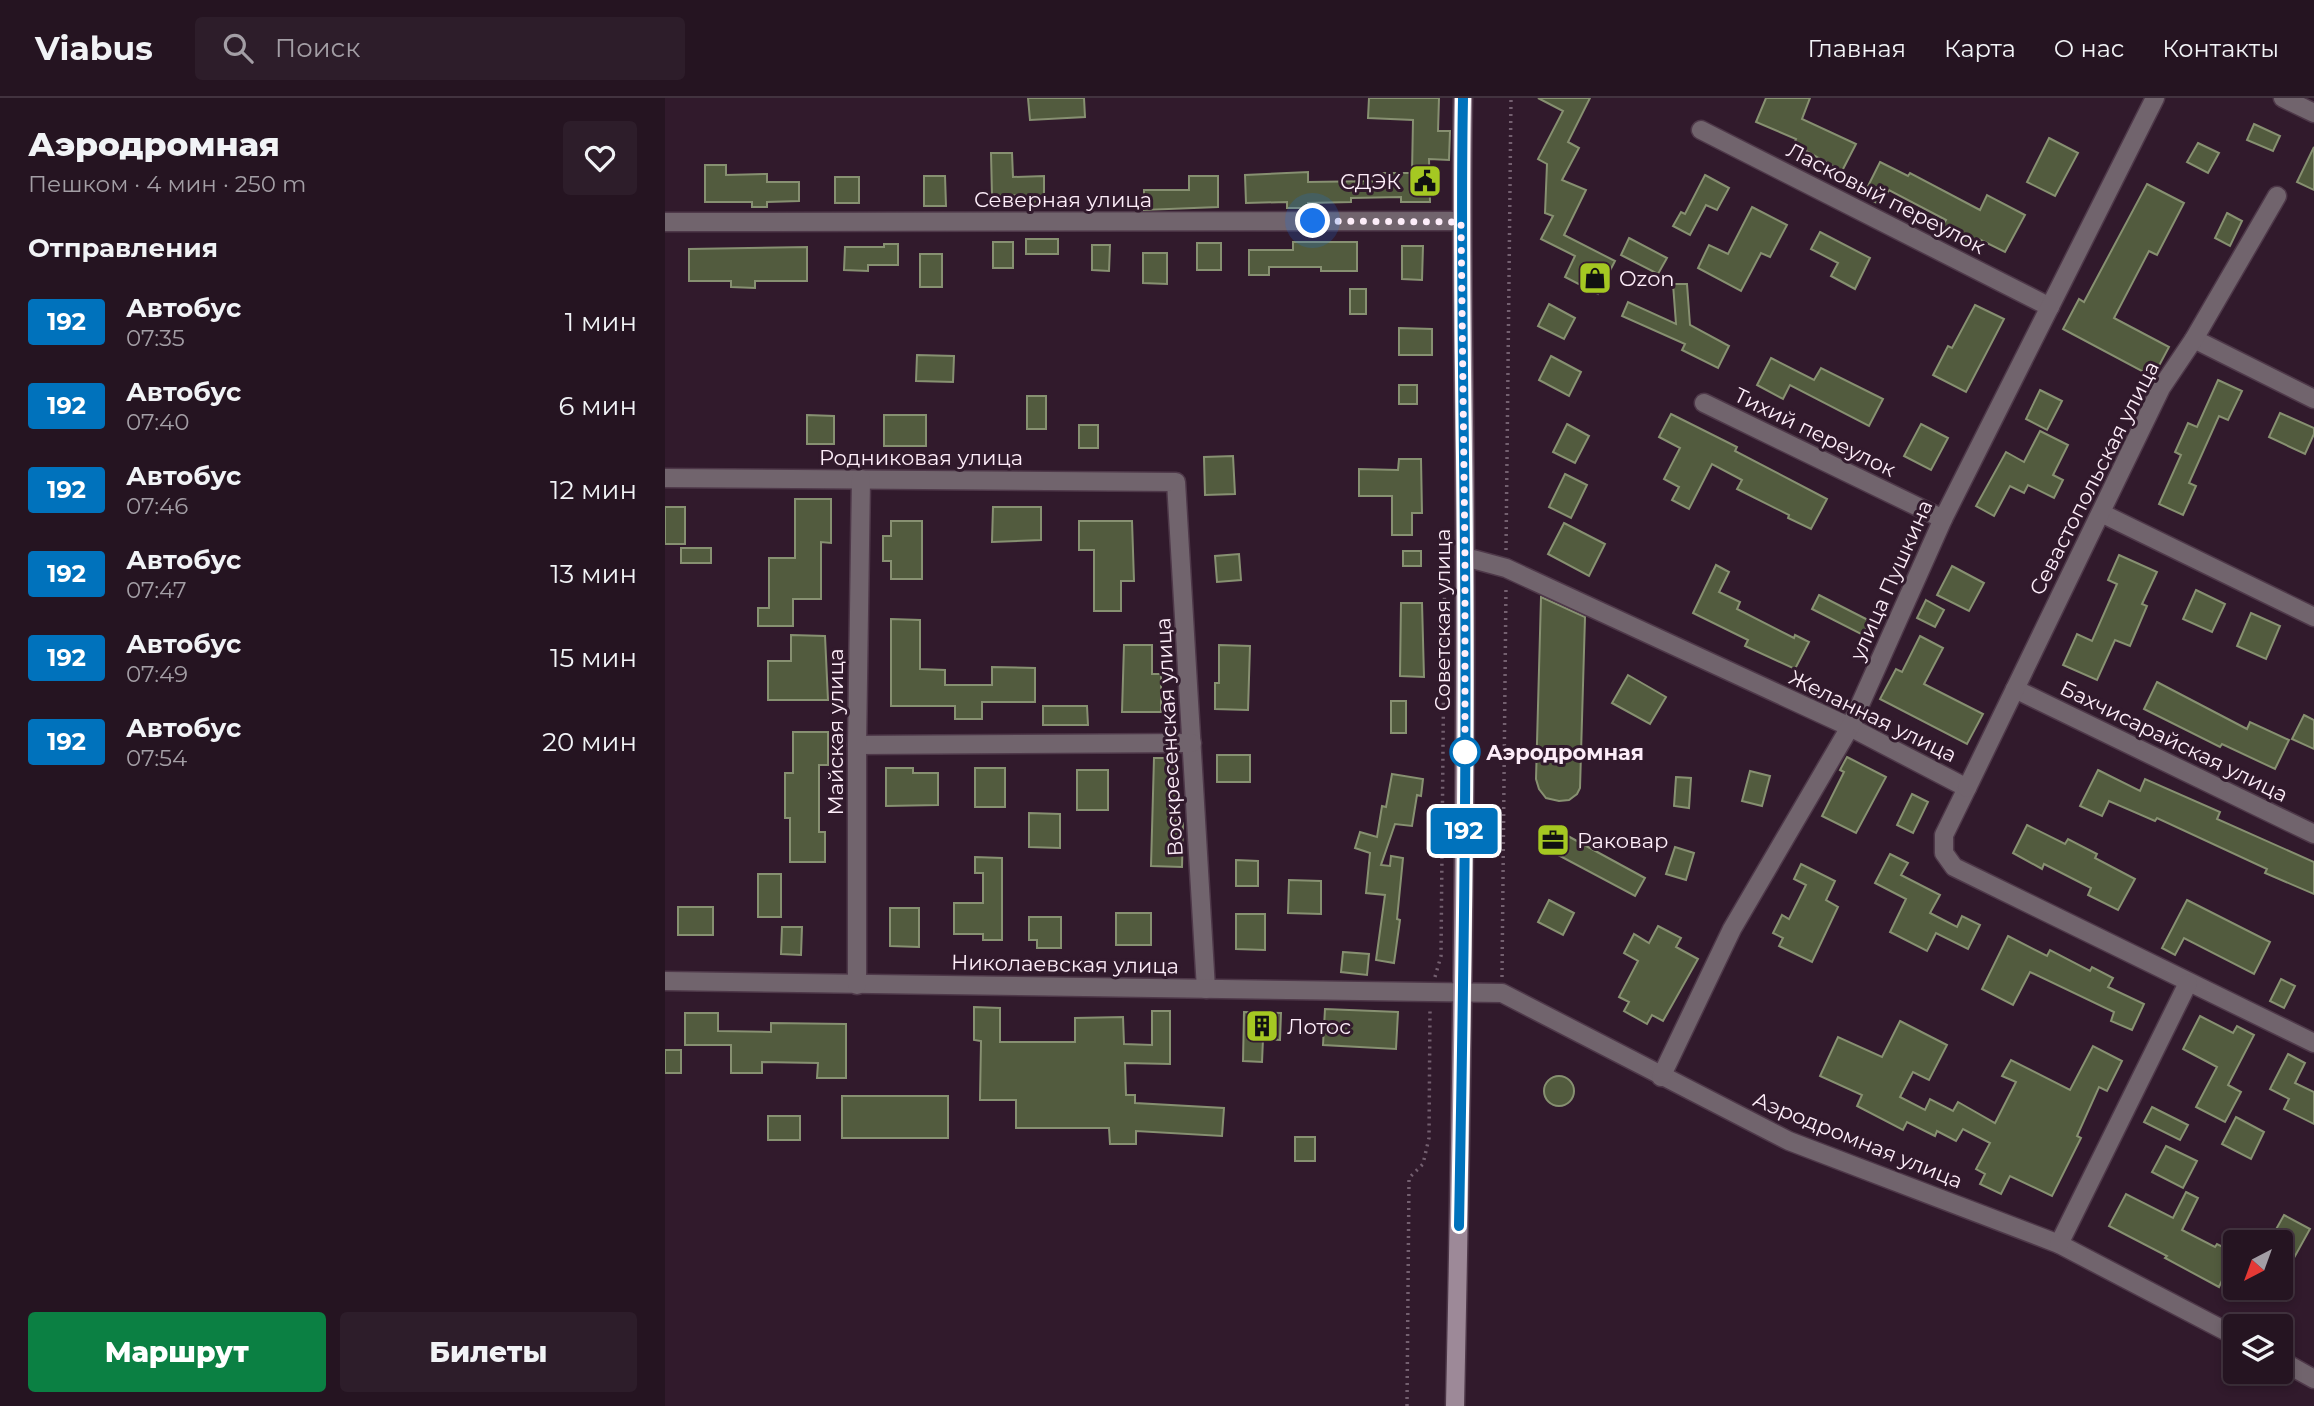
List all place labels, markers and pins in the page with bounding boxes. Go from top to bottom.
public building icon: СДЭК [1406,162,1444,200]
place label: СДЭК [1340,169,1401,194]
shop icon: Ozon [1576,259,1614,297]
place label: Ozon [1619,266,1675,291]
marker: Аэродромная [1450,737,1480,767]
place label: Аэродромная [1486,740,1644,765]
office icon: Раковар [1534,821,1572,859]
place label: Раковар [1577,828,1668,853]
building icon: Лотос [1243,1007,1281,1045]
place label: Лотос [1287,1014,1351,1039]

